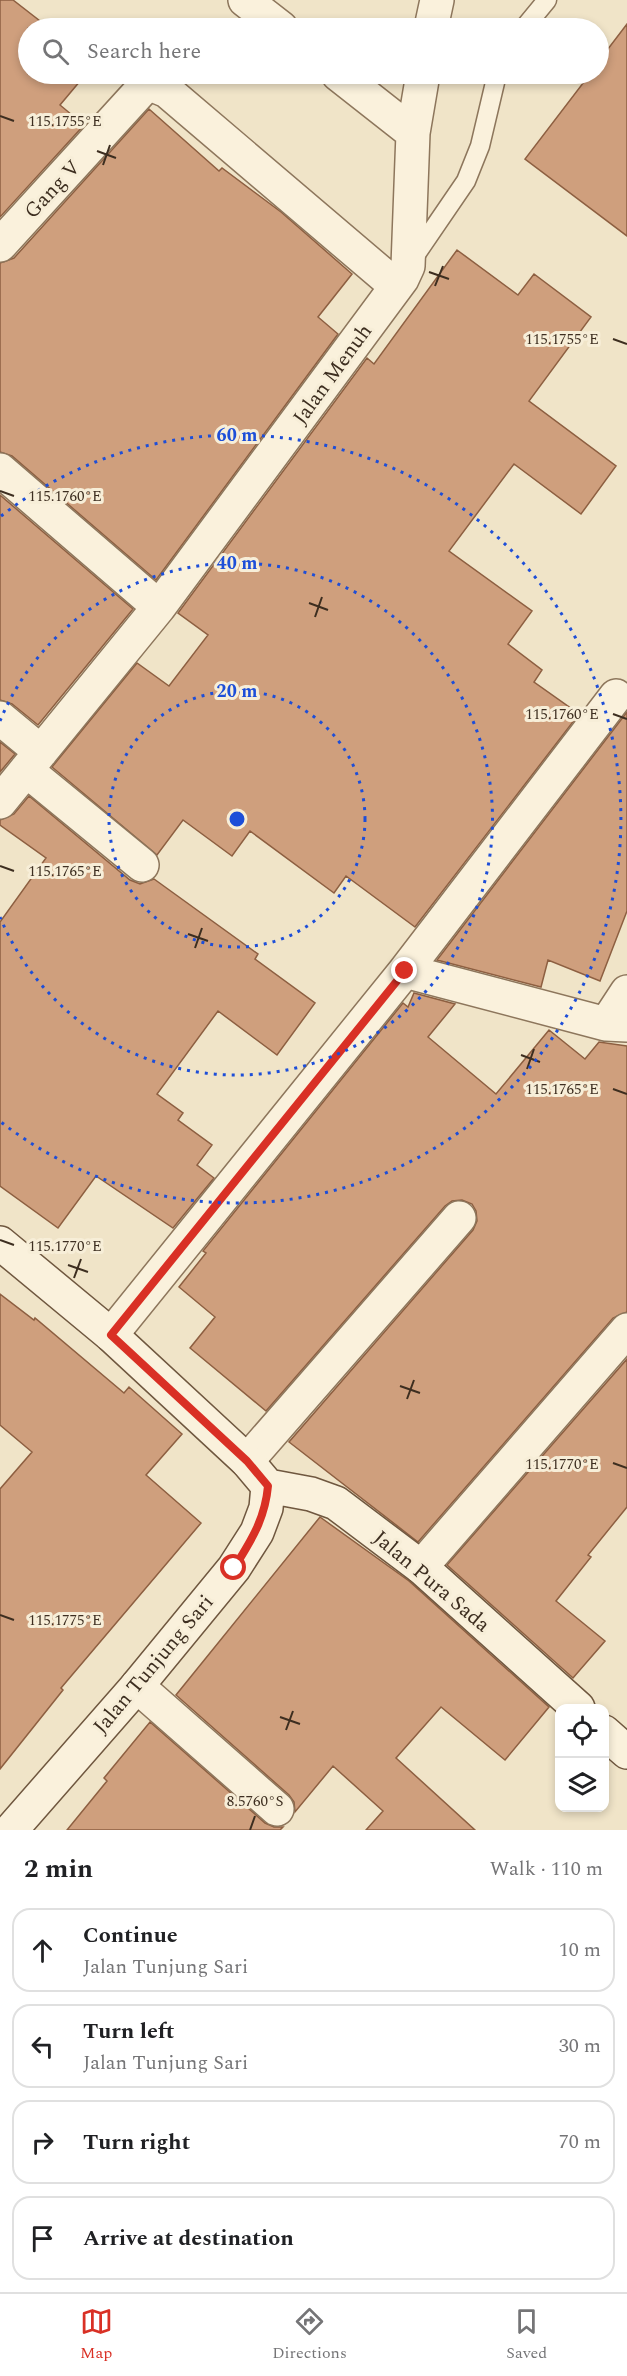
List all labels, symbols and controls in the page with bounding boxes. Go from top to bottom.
search box [18,18,609,84]
icon: search [39,35,72,68]
text: Search here [87,35,201,68]
text: 115.1755°E [28,110,102,133]
street label: Gang V [17,153,89,226]
street label: Jalan Menuh [285,317,380,432]
text: 115.1755°E [525,328,599,351]
text: 60 m [217,422,257,449]
text: 115.1760°E [28,485,102,508]
text: 40 m [217,550,257,577]
text: 20 m [217,678,257,705]
text: 115.1760°E [525,703,599,726]
centre of rings [227,809,247,829]
text: 115.1765°E [28,860,102,883]
route end [391,957,417,983]
text: 115.1765°E [525,1078,599,1101]
text: 115.1770°E [28,1235,102,1258]
text: 115.1770°E [525,1453,599,1476]
street label: Jalan Pura Sada [366,1523,498,1641]
route start [220,1554,246,1580]
street label: Jalan Tunjung Sari [86,1588,222,1741]
text: 115.1775°E [28,1609,102,1632]
map controls [555,1704,609,1812]
button: locate [555,1704,609,1758]
button: layers [555,1758,609,1812]
text: 8.5760°S [227,1790,283,1813]
text: 2 min [24,1849,93,1889]
text: Walk · 110 m [490,1854,603,1884]
text: Continue [83,1919,178,1952]
icon: ahead [26,1934,59,1967]
text: 10 m [559,1935,601,1965]
text: Jalan Tunjung Sari [83,1952,248,1982]
text: Turn left [83,2015,175,2048]
icon: left [26,2030,59,2063]
text: 30 m [559,2031,601,2061]
text: Jalan Tunjung Sari [83,2048,248,2078]
icon: right [26,2126,59,2159]
text: Turn right [83,2126,190,2159]
text: 70 m [559,2127,601,2157]
icon: arrive [26,2222,59,2255]
text: Arrive at destination [83,2222,294,2255]
tab: Map [80,2305,113,2365]
tab: Directions [272,2305,347,2365]
tab: Saved [506,2305,547,2365]

